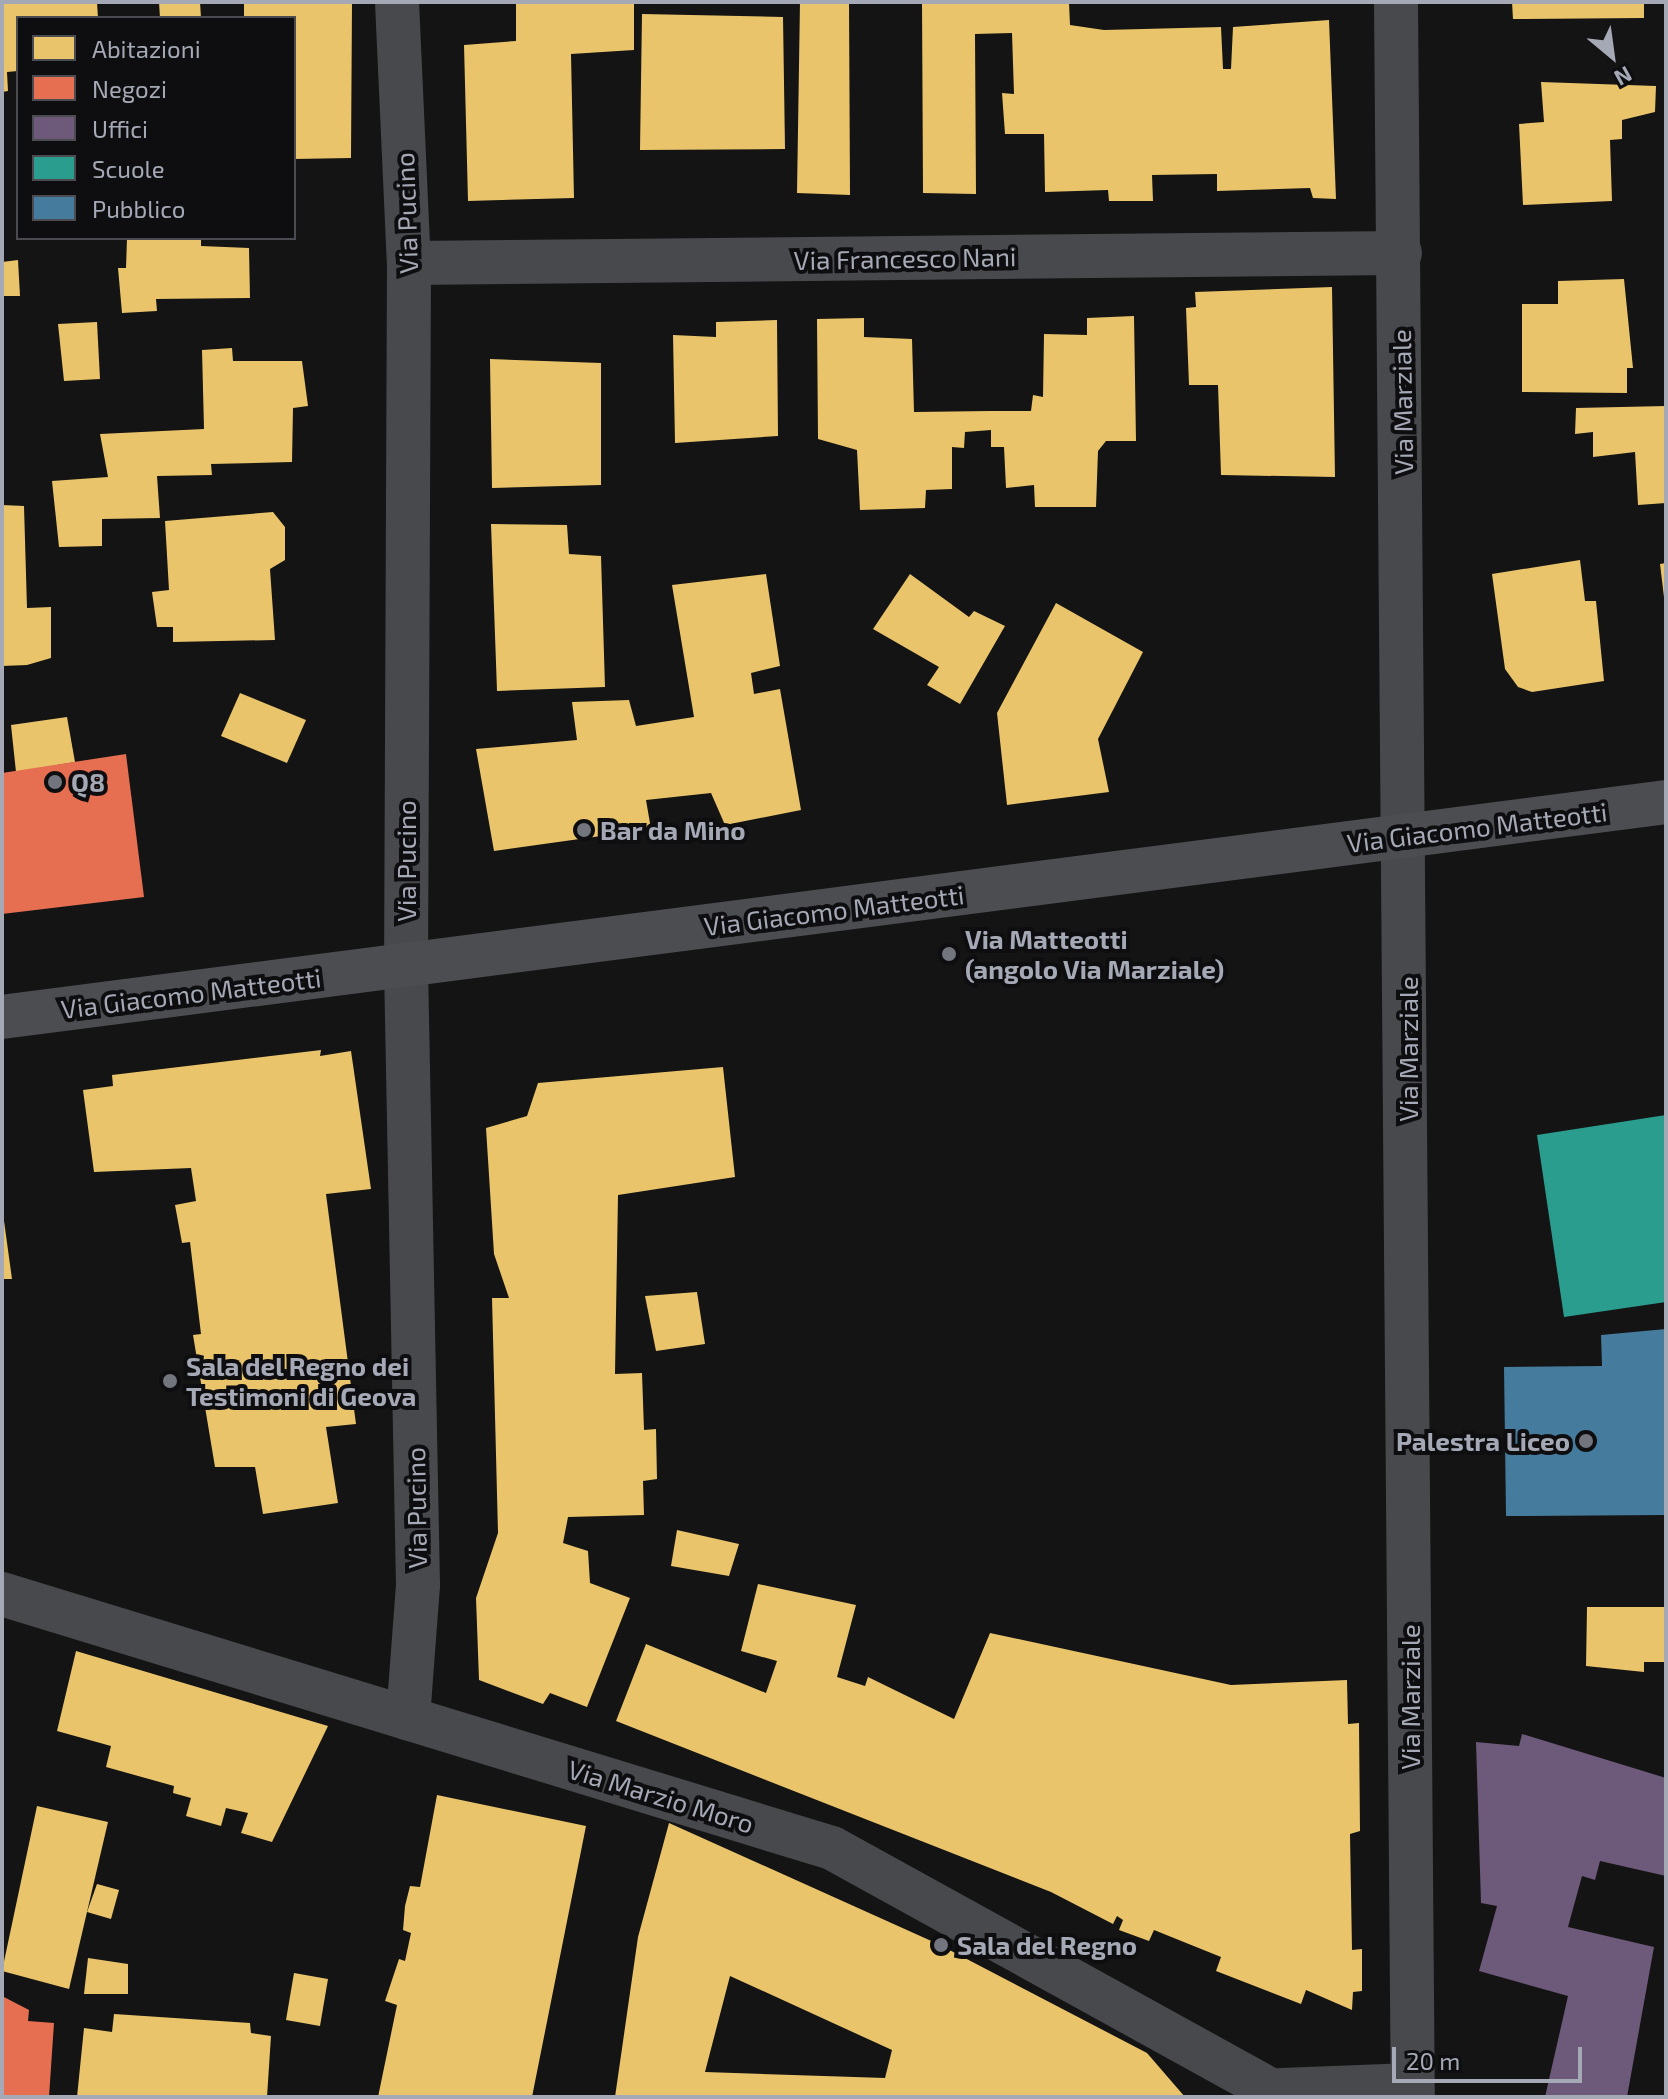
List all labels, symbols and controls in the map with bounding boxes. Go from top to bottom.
legend [16,16,296,240]
north arrow [1572,16,1652,96]
text: Abitazioni [92,34,201,63]
text: N [1610,62,1637,92]
text: Negozi [92,74,167,103]
text: Uffici [92,114,148,143]
street label: Via Pucino [388,152,424,274]
text: Scuole [92,154,165,183]
text: Pubblico [92,194,185,223]
street label: Via Francesco Nani [793,240,1017,276]
street label: Via Marziale [1385,329,1419,475]
place label: Q8 [71,766,105,798]
marker: Q8 [46,773,64,791]
street label: Via Giacomo Matteotti [1345,796,1609,858]
street label: Via Pucino [390,800,422,922]
place label: Bar da Mino [600,814,746,846]
marker: Bar da Mino [575,821,593,839]
street label: Via Giacomo Matteotti [702,879,966,941]
place label: Via Matteotti (angolo Via Marziale) [965,923,1225,984]
marker: Via Matteotti (angolo Via Marziale) [940,945,958,963]
street label: Via Giacomo Matteotti [59,962,323,1024]
street label: Via Marziale [1392,976,1424,1122]
place label: Sala del Regno dei Testimoni di Geova [186,1350,416,1412]
marker: Sala del Regno dei Testimoni di Geova [161,1372,179,1390]
place label: Palestra Liceo [1396,1425,1570,1457]
marker: Palestra Liceo [1577,1432,1595,1450]
street label: Via Pucino [399,1447,433,1569]
street label: Via Marziale [1394,1624,1426,1770]
street label: Via Marzio Moro [564,1753,758,1839]
place label: Sala del Regno [957,1929,1138,1961]
marker: Sala del Regno [932,1936,950,1954]
scale bar [1396,2031,1586,2081]
text: 20 m [1406,2046,1460,2075]

